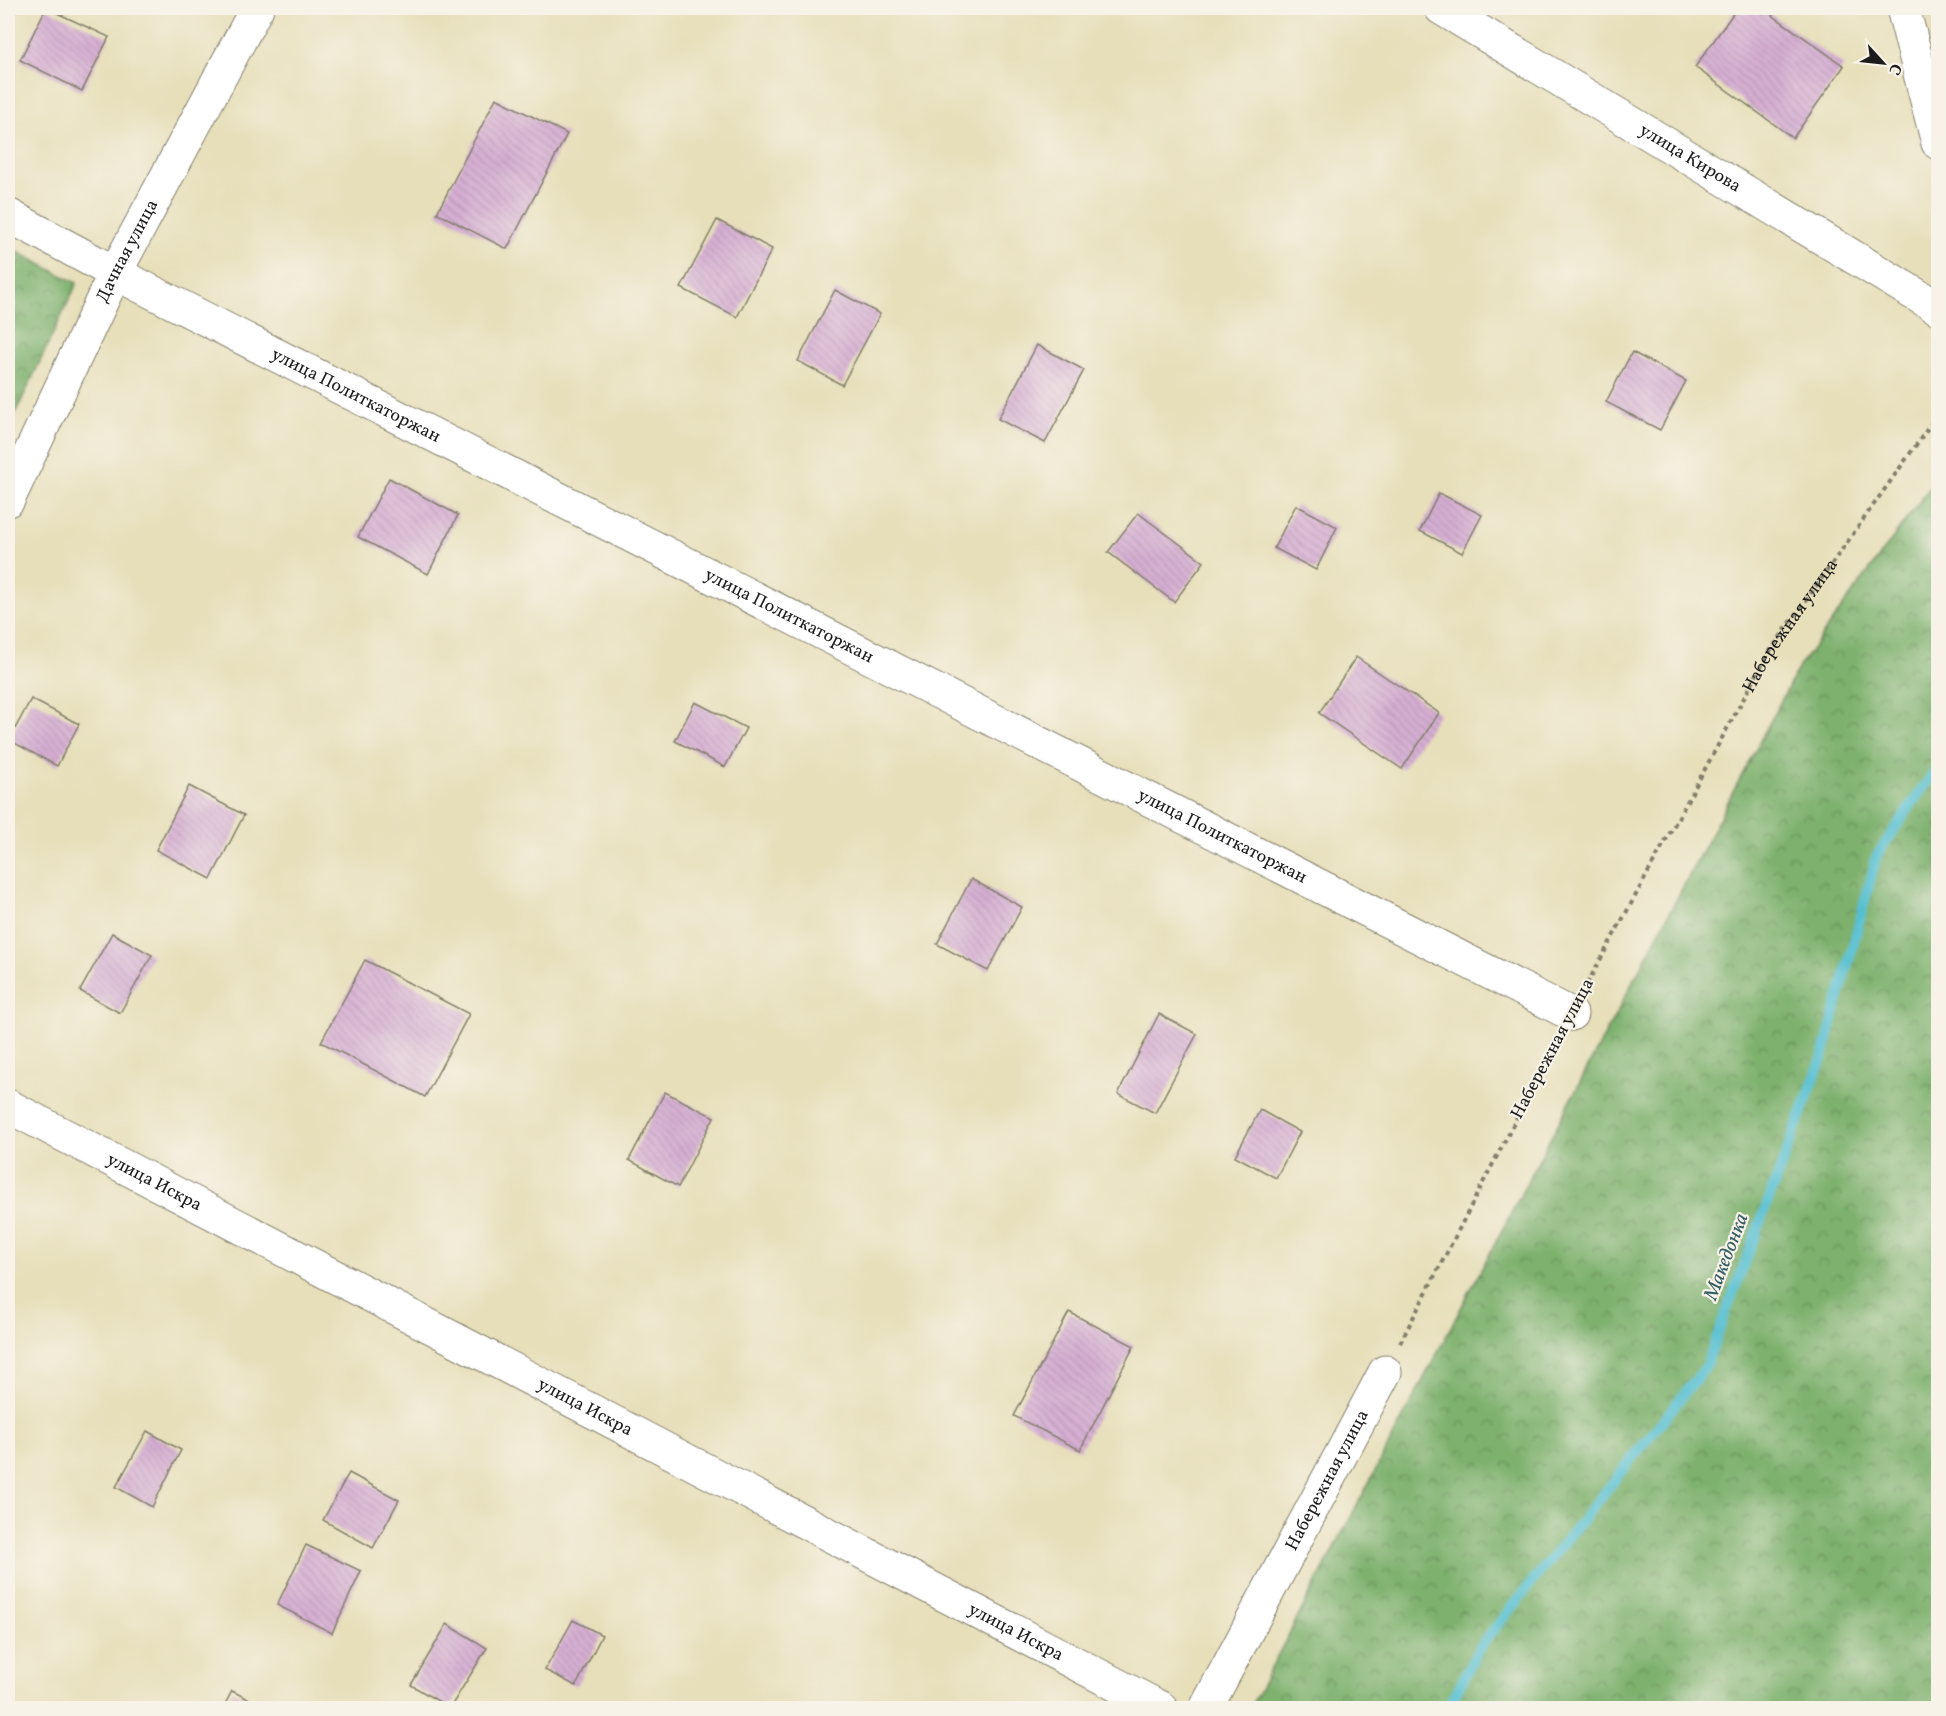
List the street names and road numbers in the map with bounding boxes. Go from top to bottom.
street label: улица Кирова [1634,118,1746,199]
street label: Дачная улица [90,195,165,307]
street label: улица Политкаторжан [267,342,445,449]
street label: Набережная улица [1737,554,1844,697]
street label: улица Политкаторжан [700,562,878,670]
street label: улица Политкаторжан [1133,783,1311,890]
street label: Набережная улица [1505,974,1601,1124]
street label: улица Искра [102,1147,206,1218]
street label: улица Искра [533,1372,637,1443]
street label: Набережная улица [1280,1405,1375,1555]
street label: улица Искра [964,1597,1068,1667]

